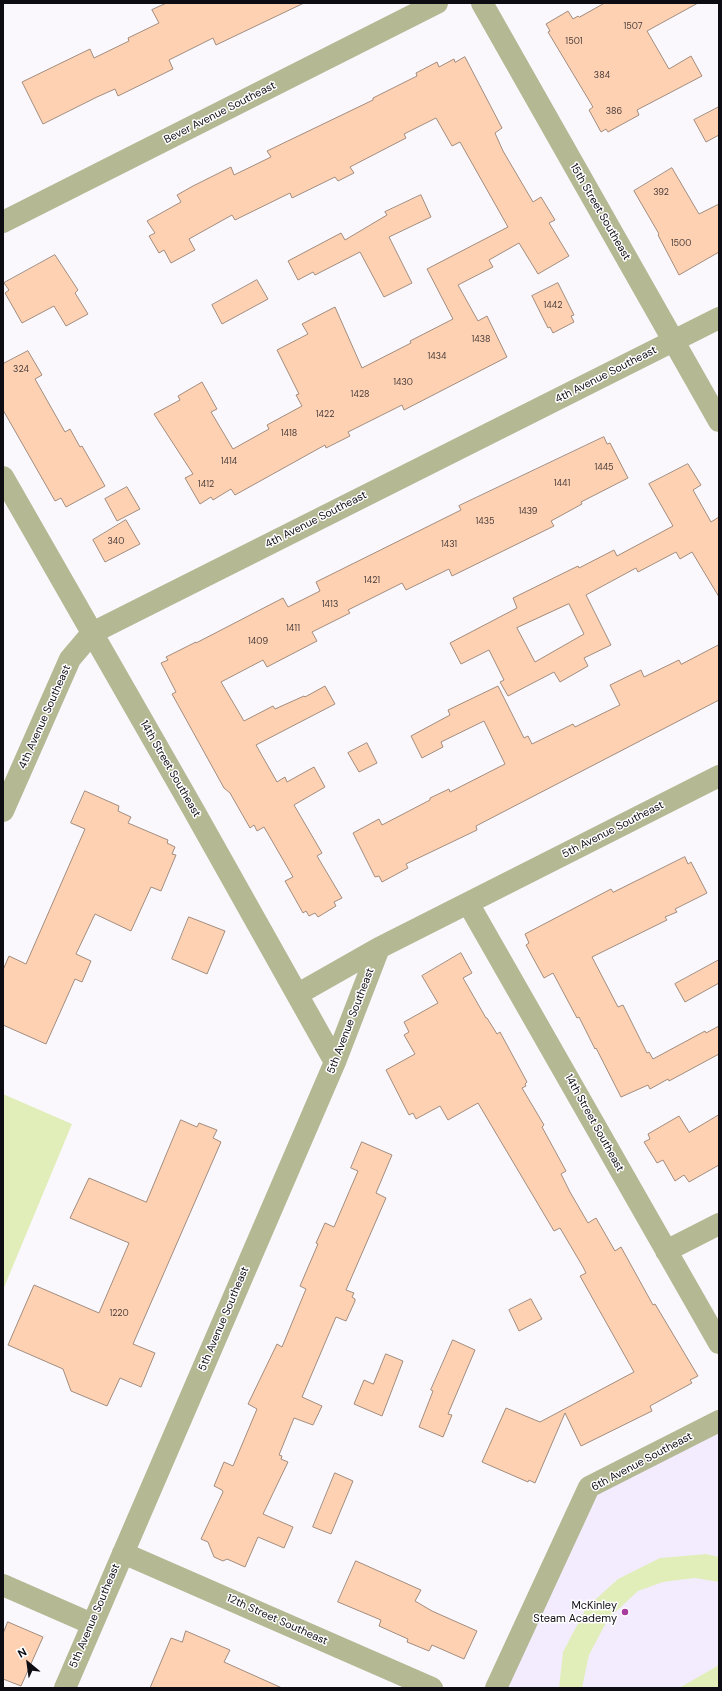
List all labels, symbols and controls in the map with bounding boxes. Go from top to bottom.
house number: 1507 [623,22,643,32]
house number: 1501 [565,37,583,47]
house number: 384 [594,71,610,81]
street label: Bever Avenue Southeast [162,79,278,147]
house number: 386 [606,107,622,117]
street label: 15th Street Southeast [567,161,633,263]
house number: 392 [653,188,669,198]
house number: 1500 [671,239,691,249]
house number: 1442 [544,301,562,311]
house number: 1438 [471,335,491,345]
street label: 4th Avenue Southeast [553,344,659,406]
house number: 1434 [427,352,447,362]
house number: 324 [13,365,29,375]
house number: 1430 [393,378,413,388]
house number: 1428 [351,390,369,400]
house number: 1422 [316,410,334,420]
house number: 1418 [281,429,297,439]
house number: 1414 [221,457,237,467]
house number: 1445 [594,463,614,473]
house number: 1441 [554,479,570,489]
house number: 1412 [198,480,214,490]
street label: 4th Avenue Southeast [263,489,369,551]
house number: 1439 [519,507,537,517]
house number: 1435 [475,517,495,527]
house number: 340 [108,537,124,547]
house number: 1431 [441,540,457,550]
house number: 1421 [364,576,380,586]
house number: 1413 [322,600,338,610]
house number: 1411 [286,624,300,634]
house number: 1409 [248,637,268,647]
street label: 4th Avenue Southeast [16,663,74,771]
street label: 14th Street Southeast [137,718,203,820]
street label: 5th Avenue Southeast [560,799,666,861]
street label: 5th Avenue Southeast [325,966,377,1076]
street label: 14th Street Southeast [562,1072,626,1174]
street label: 5th Avenue Southeast [196,1265,252,1373]
house number: 1220 [109,1309,129,1319]
street label: 6th Avenue Southeast [589,1430,695,1494]
street label: 5th Avenue Southeast [67,1562,123,1670]
street label: 12th Street Southeast [224,1592,330,1648]
place label: McKinley Steam Academy [533,1599,617,1625]
marker: McKinley Steam Academy [620,1607,630,1617]
north arrow [8,1643,48,1683]
text: N [15,1644,29,1661]

